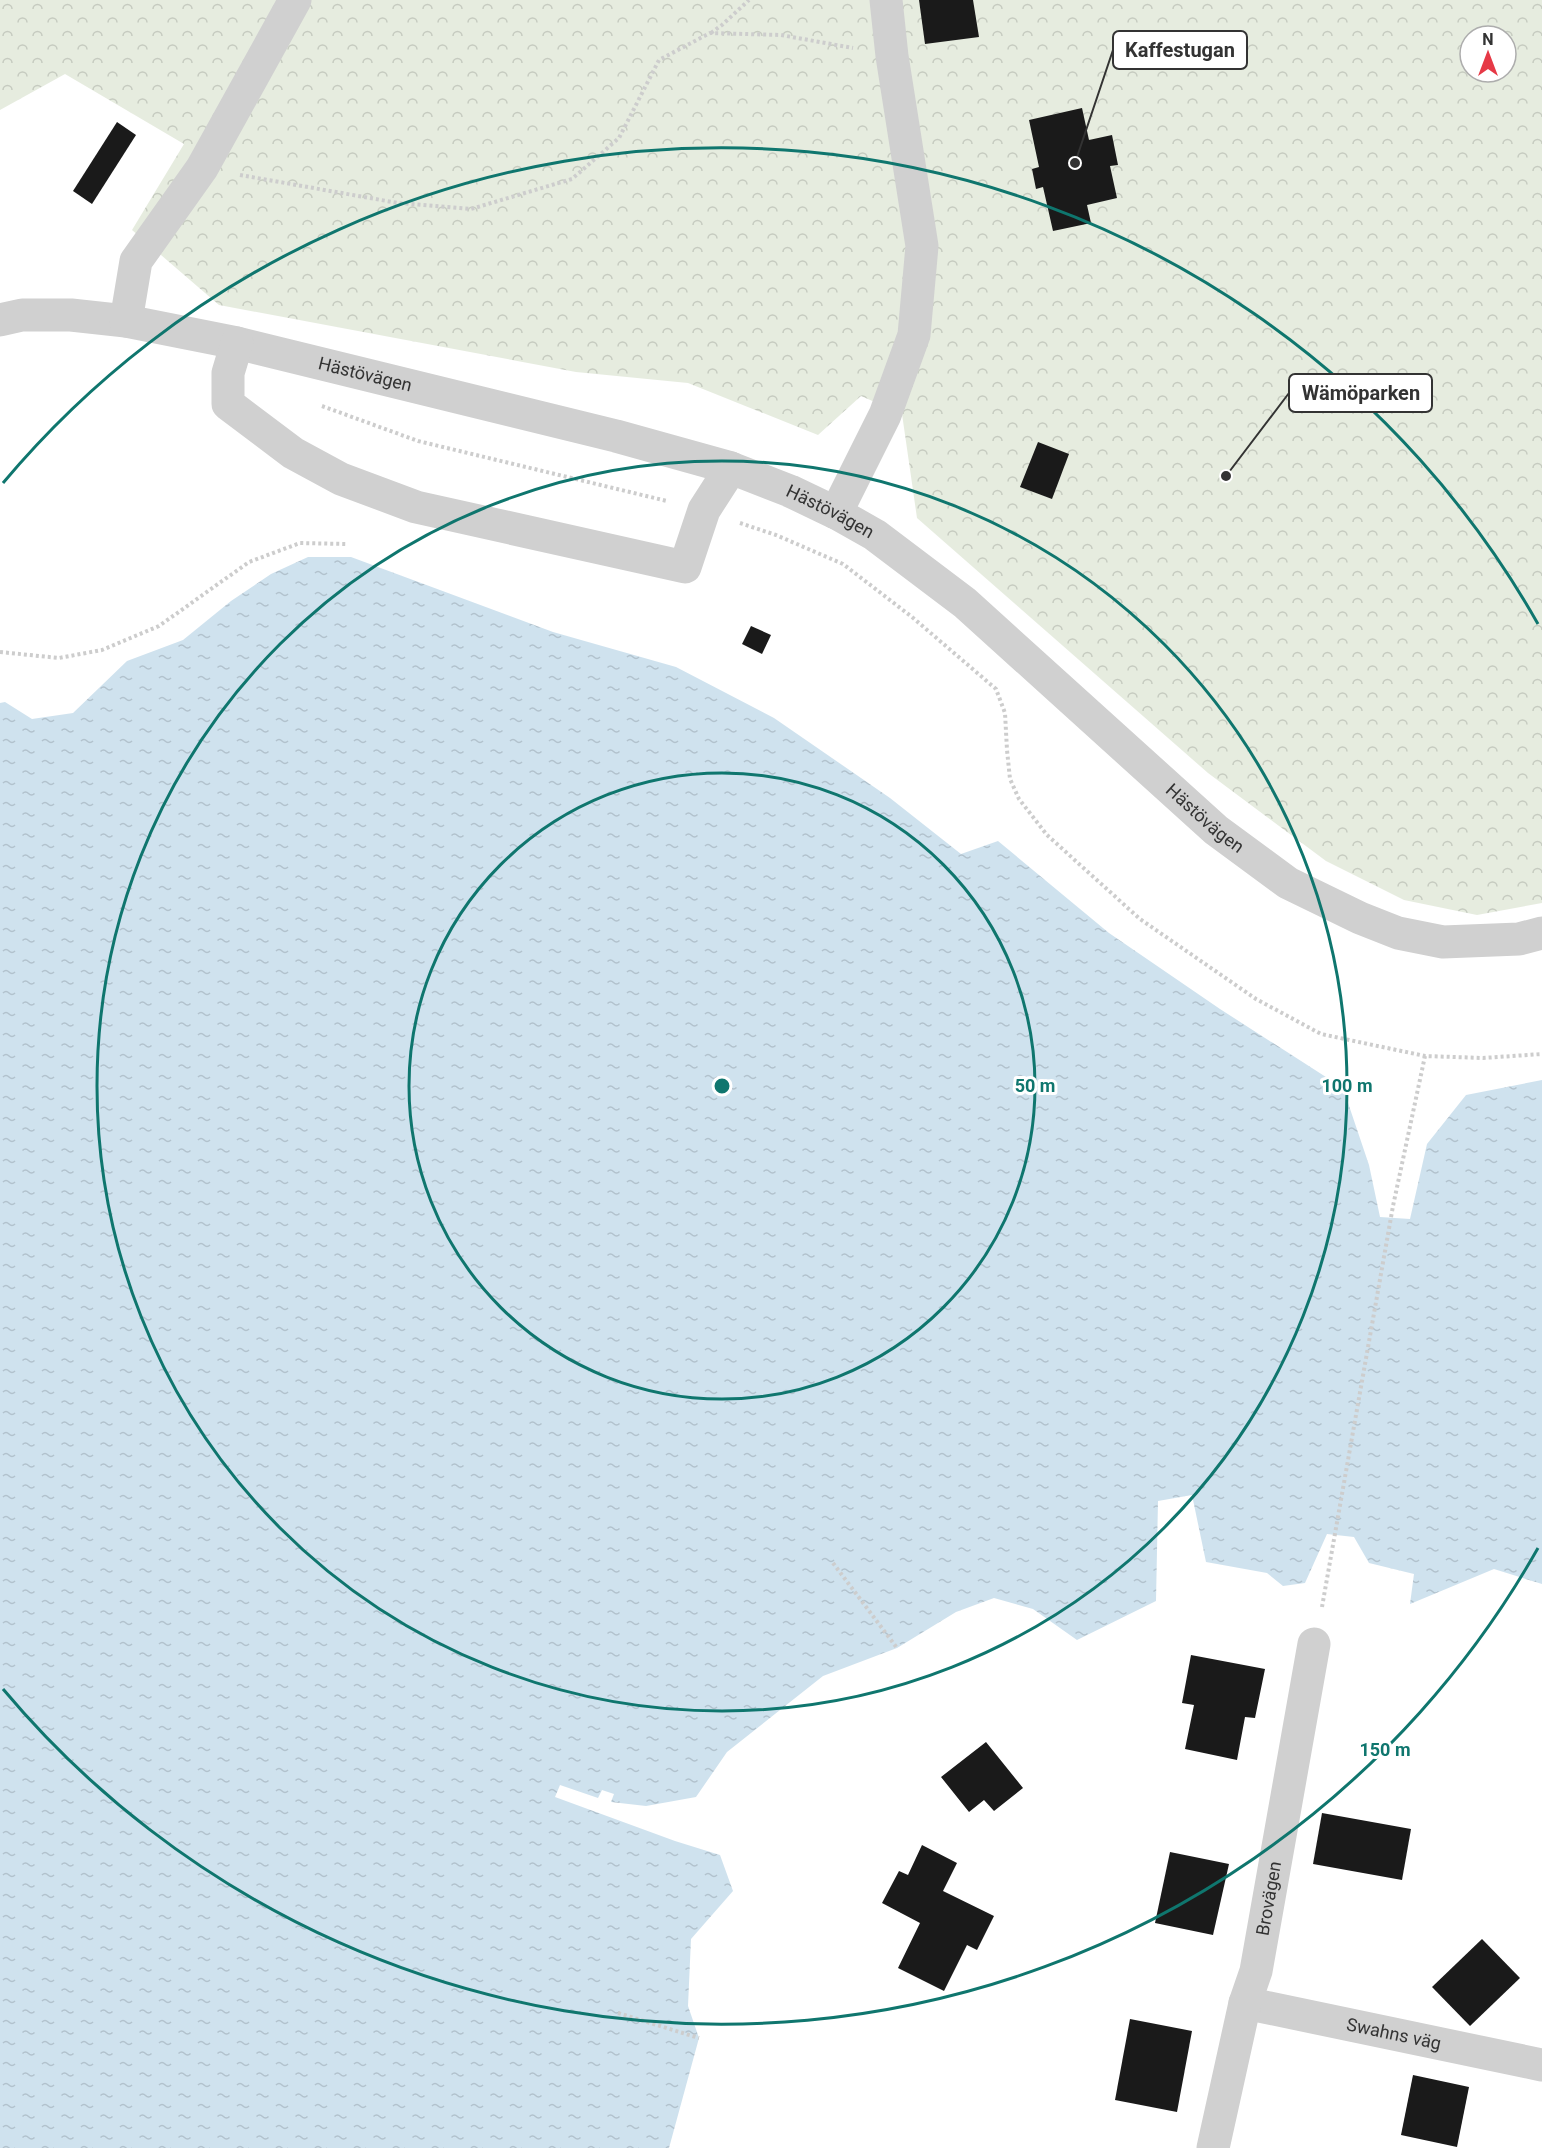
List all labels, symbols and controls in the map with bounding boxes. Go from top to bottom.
north arrow [1458,24,1518,84]
text: N [1482,30,1494,49]
callout: Kaffestugan [1113,31,1247,69]
text: Kaffestugan [1125,38,1235,62]
street label: Hästövägen [316,352,414,396]
callout: Wämöparken [1289,374,1432,412]
text: Wämöparken [1302,381,1420,405]
street label: Hästövägen [783,480,878,542]
street label: Hästövägen [1162,779,1248,857]
text: 50 m [1015,1075,1055,1096]
text: 100 m [1321,1075,1373,1096]
centre of rings [712,1076,732,1096]
text: 150 m [1359,1739,1411,1760]
street label: Brovägen [1251,1859,1285,1937]
street label: Swahns väg [1345,2013,1443,2054]

